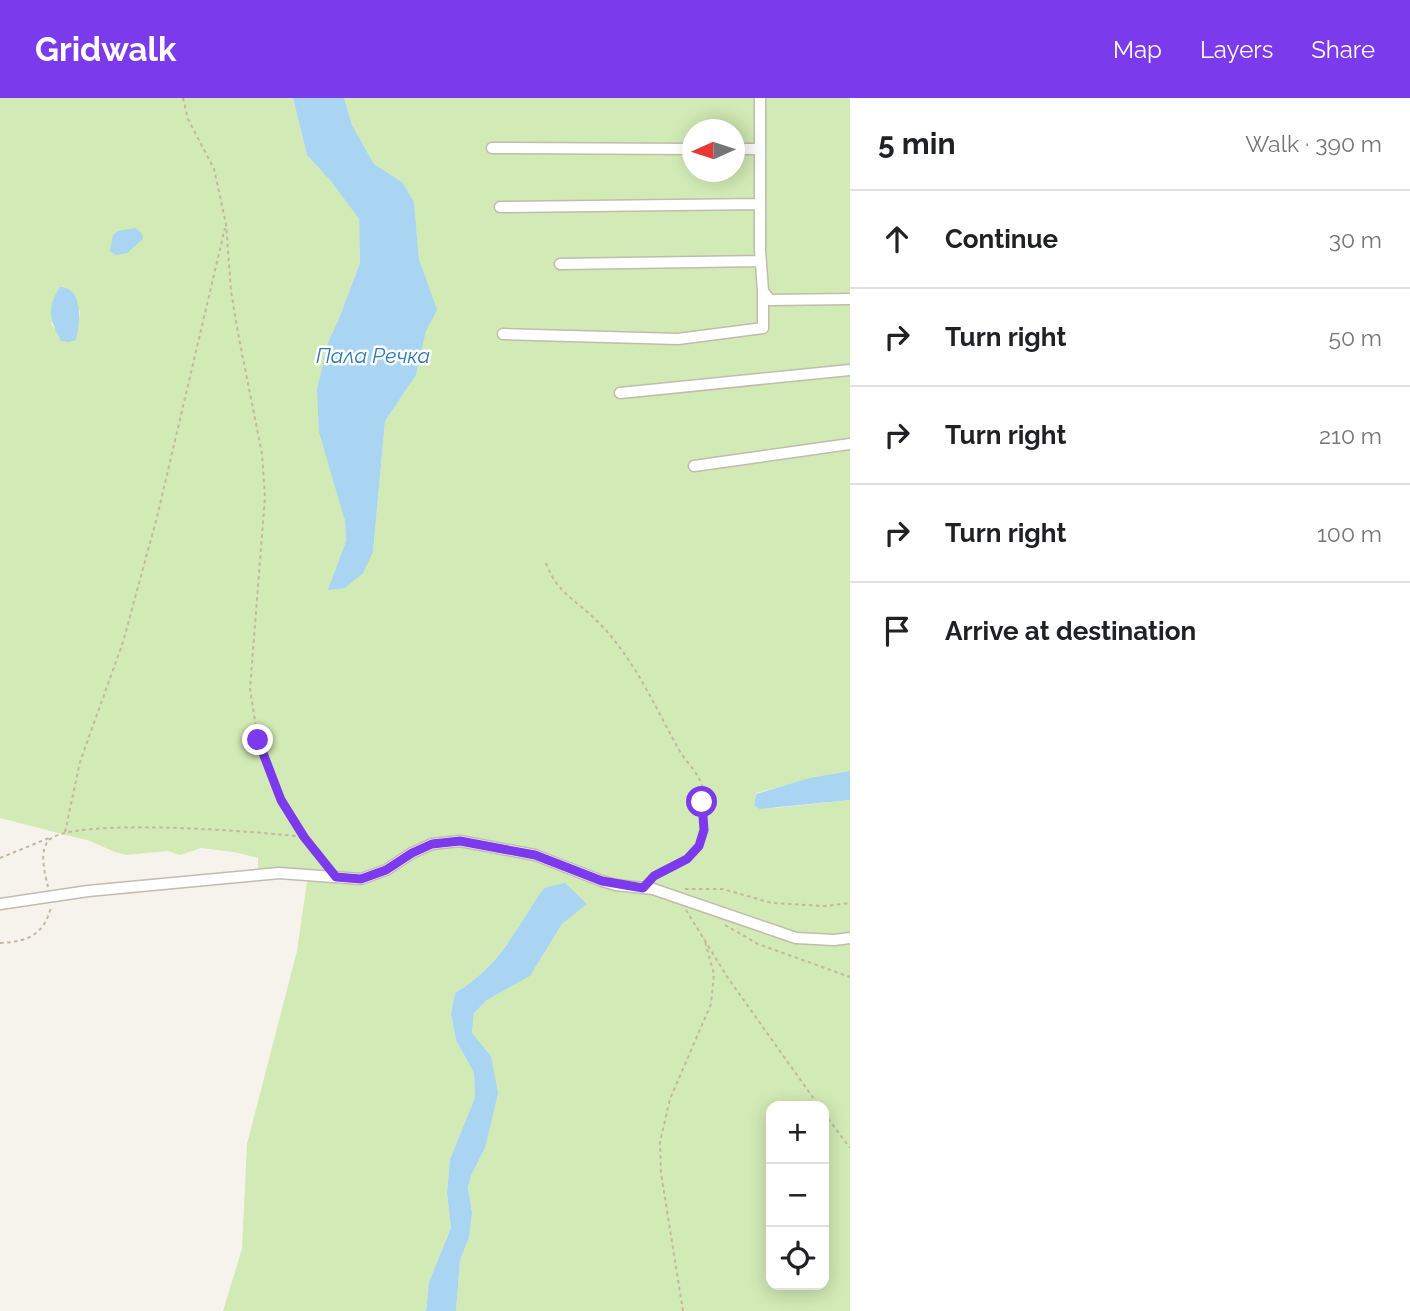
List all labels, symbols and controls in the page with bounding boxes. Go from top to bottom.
text: Gridwalk [35,30,176,69]
text: Map [1113,35,1162,64]
text: Layers [1200,35,1273,64]
text: Share [1311,35,1375,64]
north arrow [682,119,745,182]
text: 5 min [878,126,956,161]
text: Walk · 390 m [1245,130,1382,157]
icon: ahead [878,220,916,258]
text: Continue [945,224,1058,254]
text: 30 m [1329,226,1382,253]
icon: right [878,318,916,356]
text: Turn right [945,322,1066,352]
text: 50 m [1328,324,1382,351]
water label: Пала Речка [316,343,430,368]
icon: right [878,416,916,454]
text: Turn right [945,420,1066,450]
text: 210 m [1319,422,1382,449]
icon: right [878,514,916,552]
text: Turn right [945,518,1066,548]
text: 100 m [1317,520,1382,547]
icon: arrive [878,612,916,650]
text: Arrive at destination [945,616,1196,646]
route end [242,724,273,755]
route start [686,786,717,817]
map controls [766,1101,829,1290]
button: + [766,1101,829,1164]
button: − [766,1164,829,1227]
button: locate [766,1227,829,1290]

